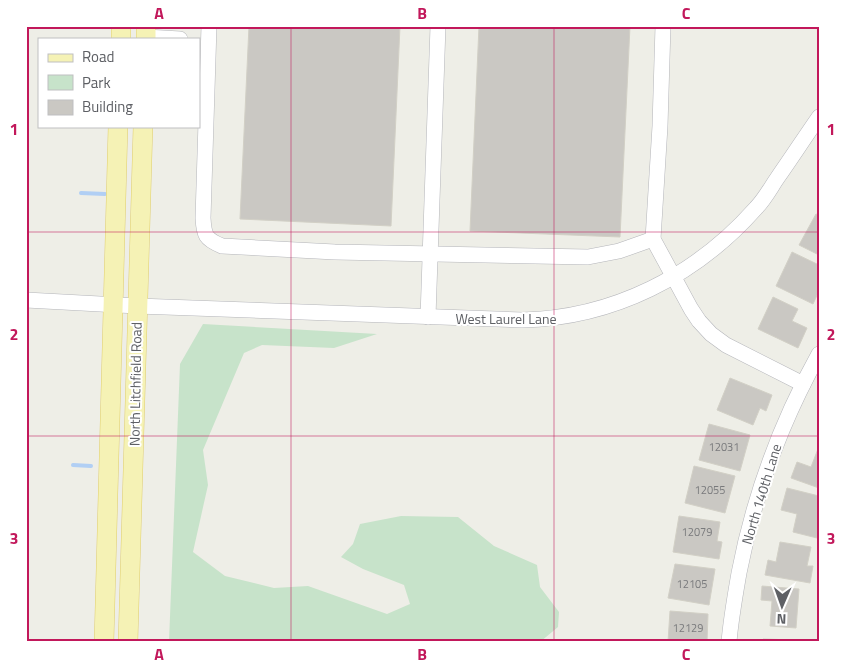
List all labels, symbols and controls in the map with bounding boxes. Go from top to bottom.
text: A [154,1,164,25]
text: B [417,1,427,25]
text: C [682,1,691,25]
legend [38,38,200,128]
text: Road [82,45,114,68]
text: Park [82,71,111,94]
text: Building [82,95,133,118]
text: 1 [10,117,18,141]
text: 1 [827,117,835,141]
street label: West Laurel Lane [455,308,557,329]
text: 2 [10,322,18,346]
street label: North Litchfield Road [123,322,147,446]
text: 2 [827,322,835,346]
house number: 12031 [709,439,739,455]
street label: North 140th Lane [736,441,786,547]
house number: 12055 [695,482,725,498]
house number: 12079 [682,524,712,540]
text: 3 [10,526,18,550]
text: 3 [827,526,835,550]
house number: 12105 [677,576,707,592]
north arrow [758,580,808,630]
text: N [776,609,787,630]
house number: 12129 [673,620,703,636]
text: A [154,642,164,666]
text: B [417,642,427,666]
text: C [682,642,691,666]

